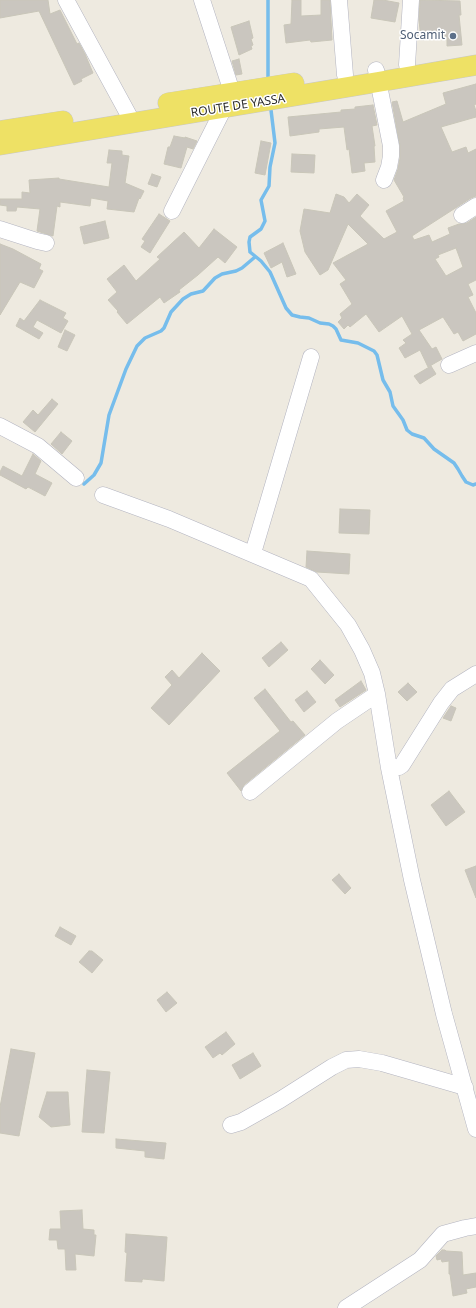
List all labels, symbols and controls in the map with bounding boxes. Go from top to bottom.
place label: Socamit [400,29,445,43]
marker: Socamit [448,31,458,41]
street label: ROUTE DE YASSA [190,91,286,121]

